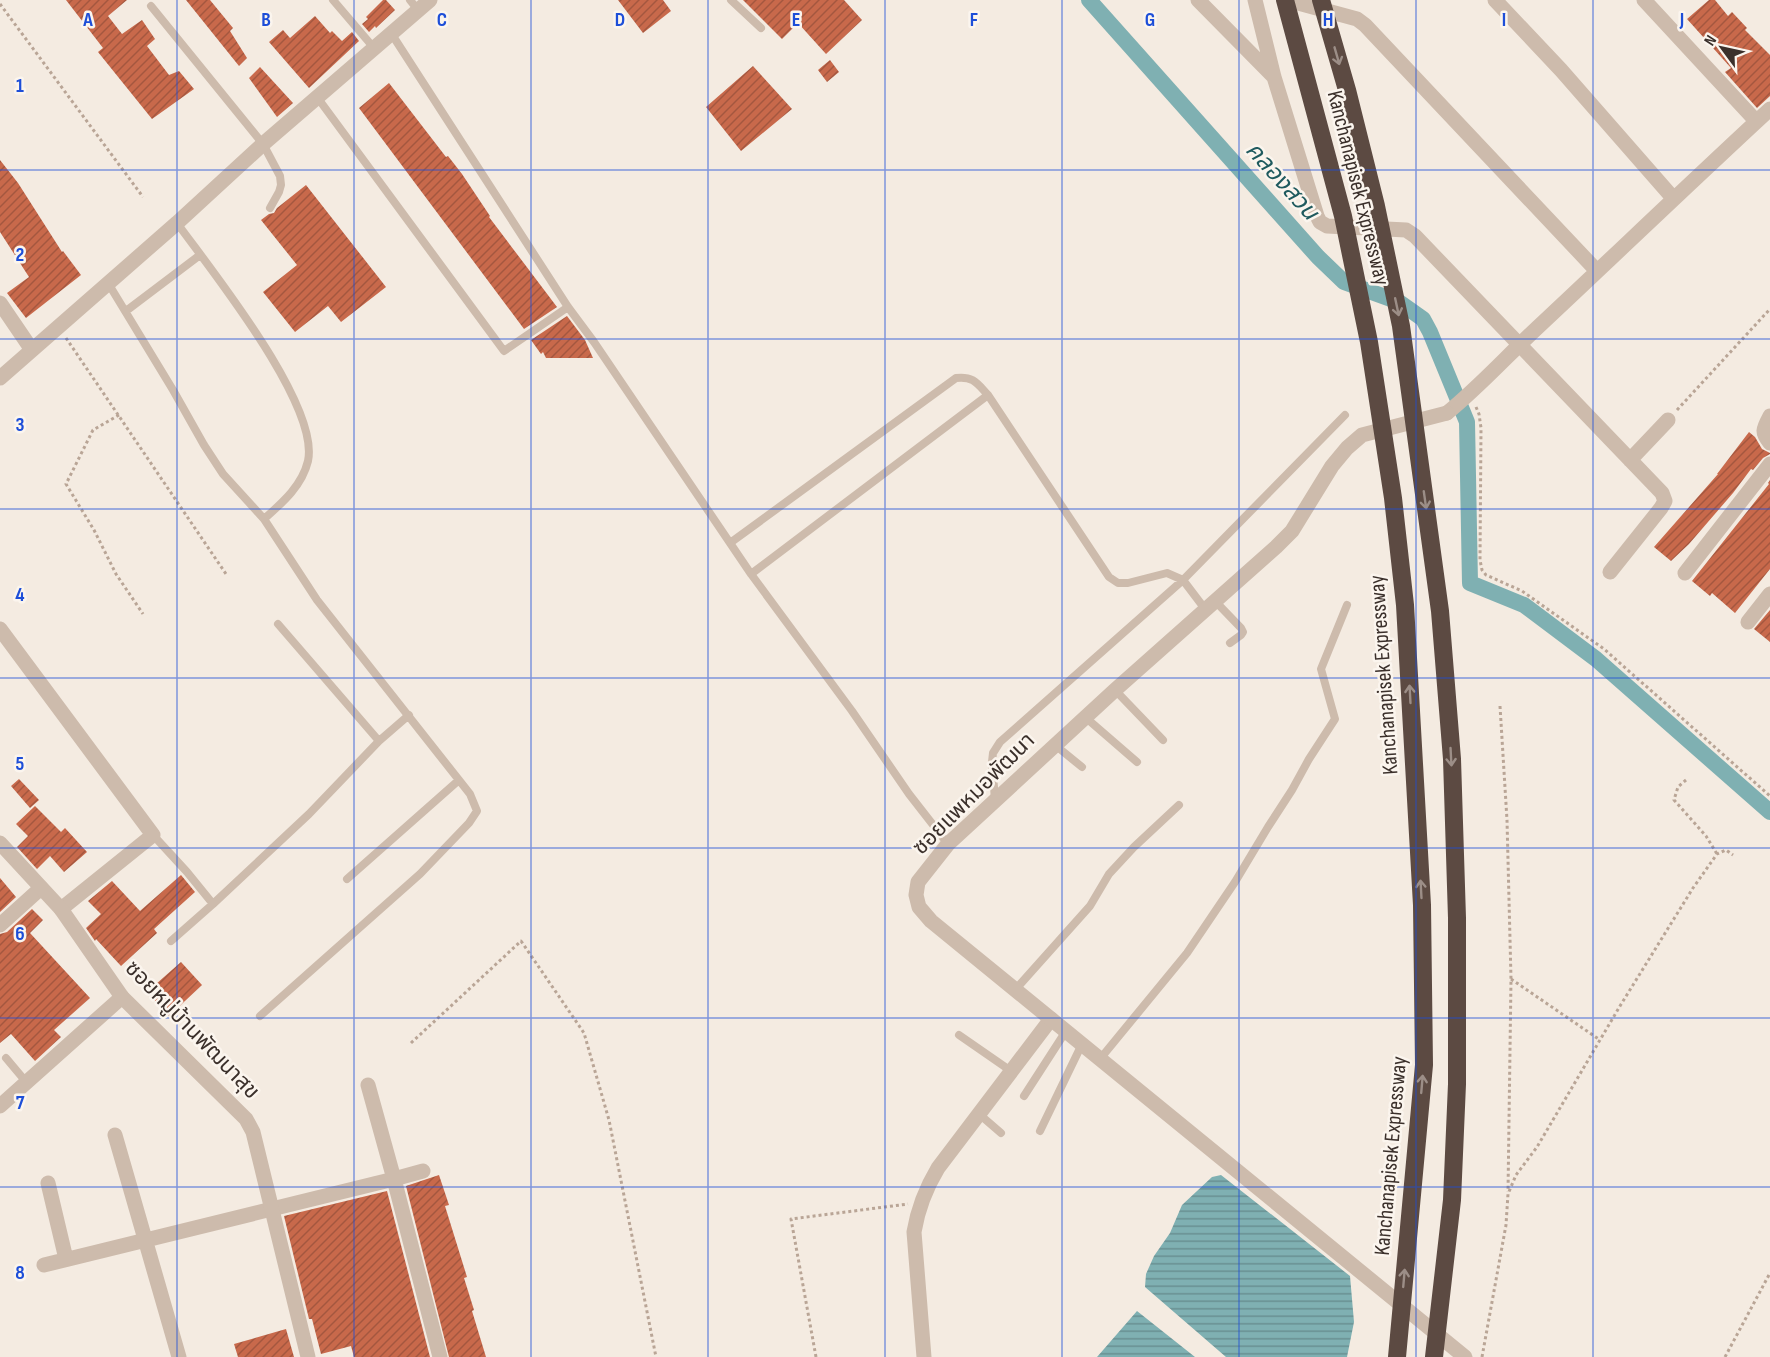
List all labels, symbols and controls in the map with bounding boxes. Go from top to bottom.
text: A [82,8,93,32]
text: B [261,8,271,32]
text: C [437,8,447,32]
text: D [615,8,625,32]
text: E [792,8,800,32]
text: F [970,8,978,32]
text: G [1145,8,1155,32]
text: H [1323,8,1333,32]
text: I [1502,8,1506,32]
text: J [1679,8,1684,32]
north arrow [1692,18,1752,78]
text: N [1700,32,1721,49]
one-way arrow [1332,46,1343,65]
text: 1 [16,74,24,98]
street label: Kanchanapisek Expressway [1321,88,1395,289]
water label: คลองสวน [1239,136,1326,227]
text: 2 [16,243,24,267]
one-way arrow [1392,297,1404,316]
text: 3 [16,413,25,437]
one-way arrow [1420,490,1431,509]
street label: Kanchanapisek Expressway [1364,574,1404,776]
text: 4 [15,583,25,607]
one-way arrow [1404,685,1415,705]
street label: ซอยแพหมอพัฒนา [907,727,1041,861]
one-way arrow [1446,746,1457,766]
text: 5 [16,752,25,776]
one-way arrow [1416,879,1427,899]
text: 6 [15,922,25,946]
street label: ซอยหมู่บ้านพัฒนาสุข [119,955,265,1105]
street label: Kanchanapisek Expressway [1369,1055,1413,1257]
one-way arrow [1417,1074,1428,1094]
text: 7 [16,1091,25,1115]
text: 8 [15,1261,25,1285]
one-way arrow [1399,1268,1410,1288]

